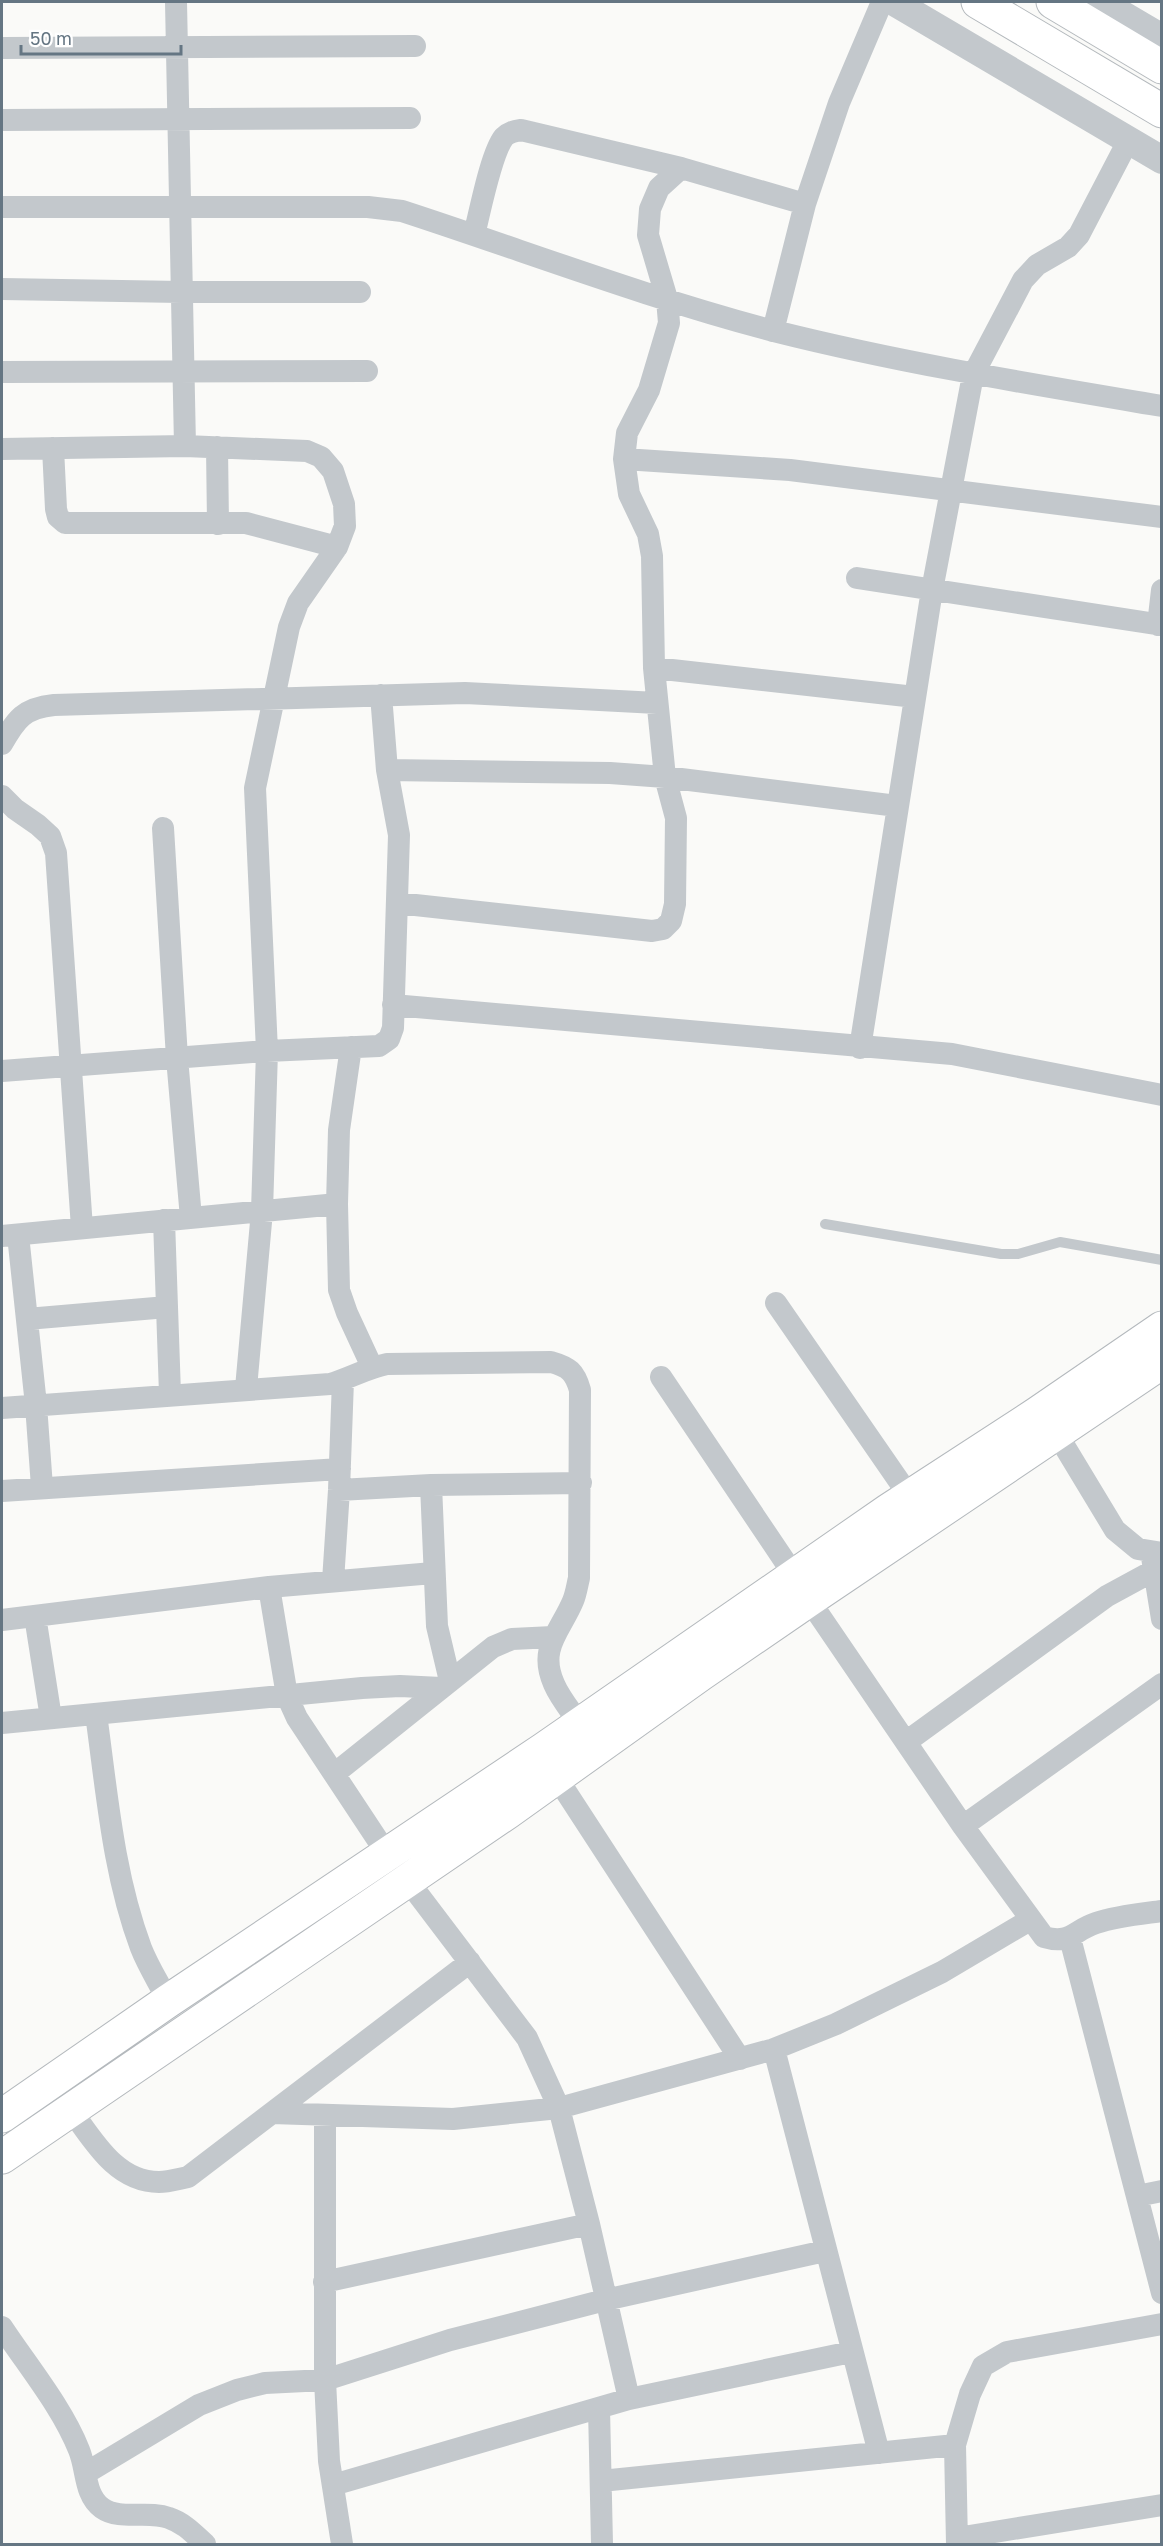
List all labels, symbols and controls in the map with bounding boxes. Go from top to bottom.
scale bar [21,18,182,56]
text: 50 m [30,27,72,49]

